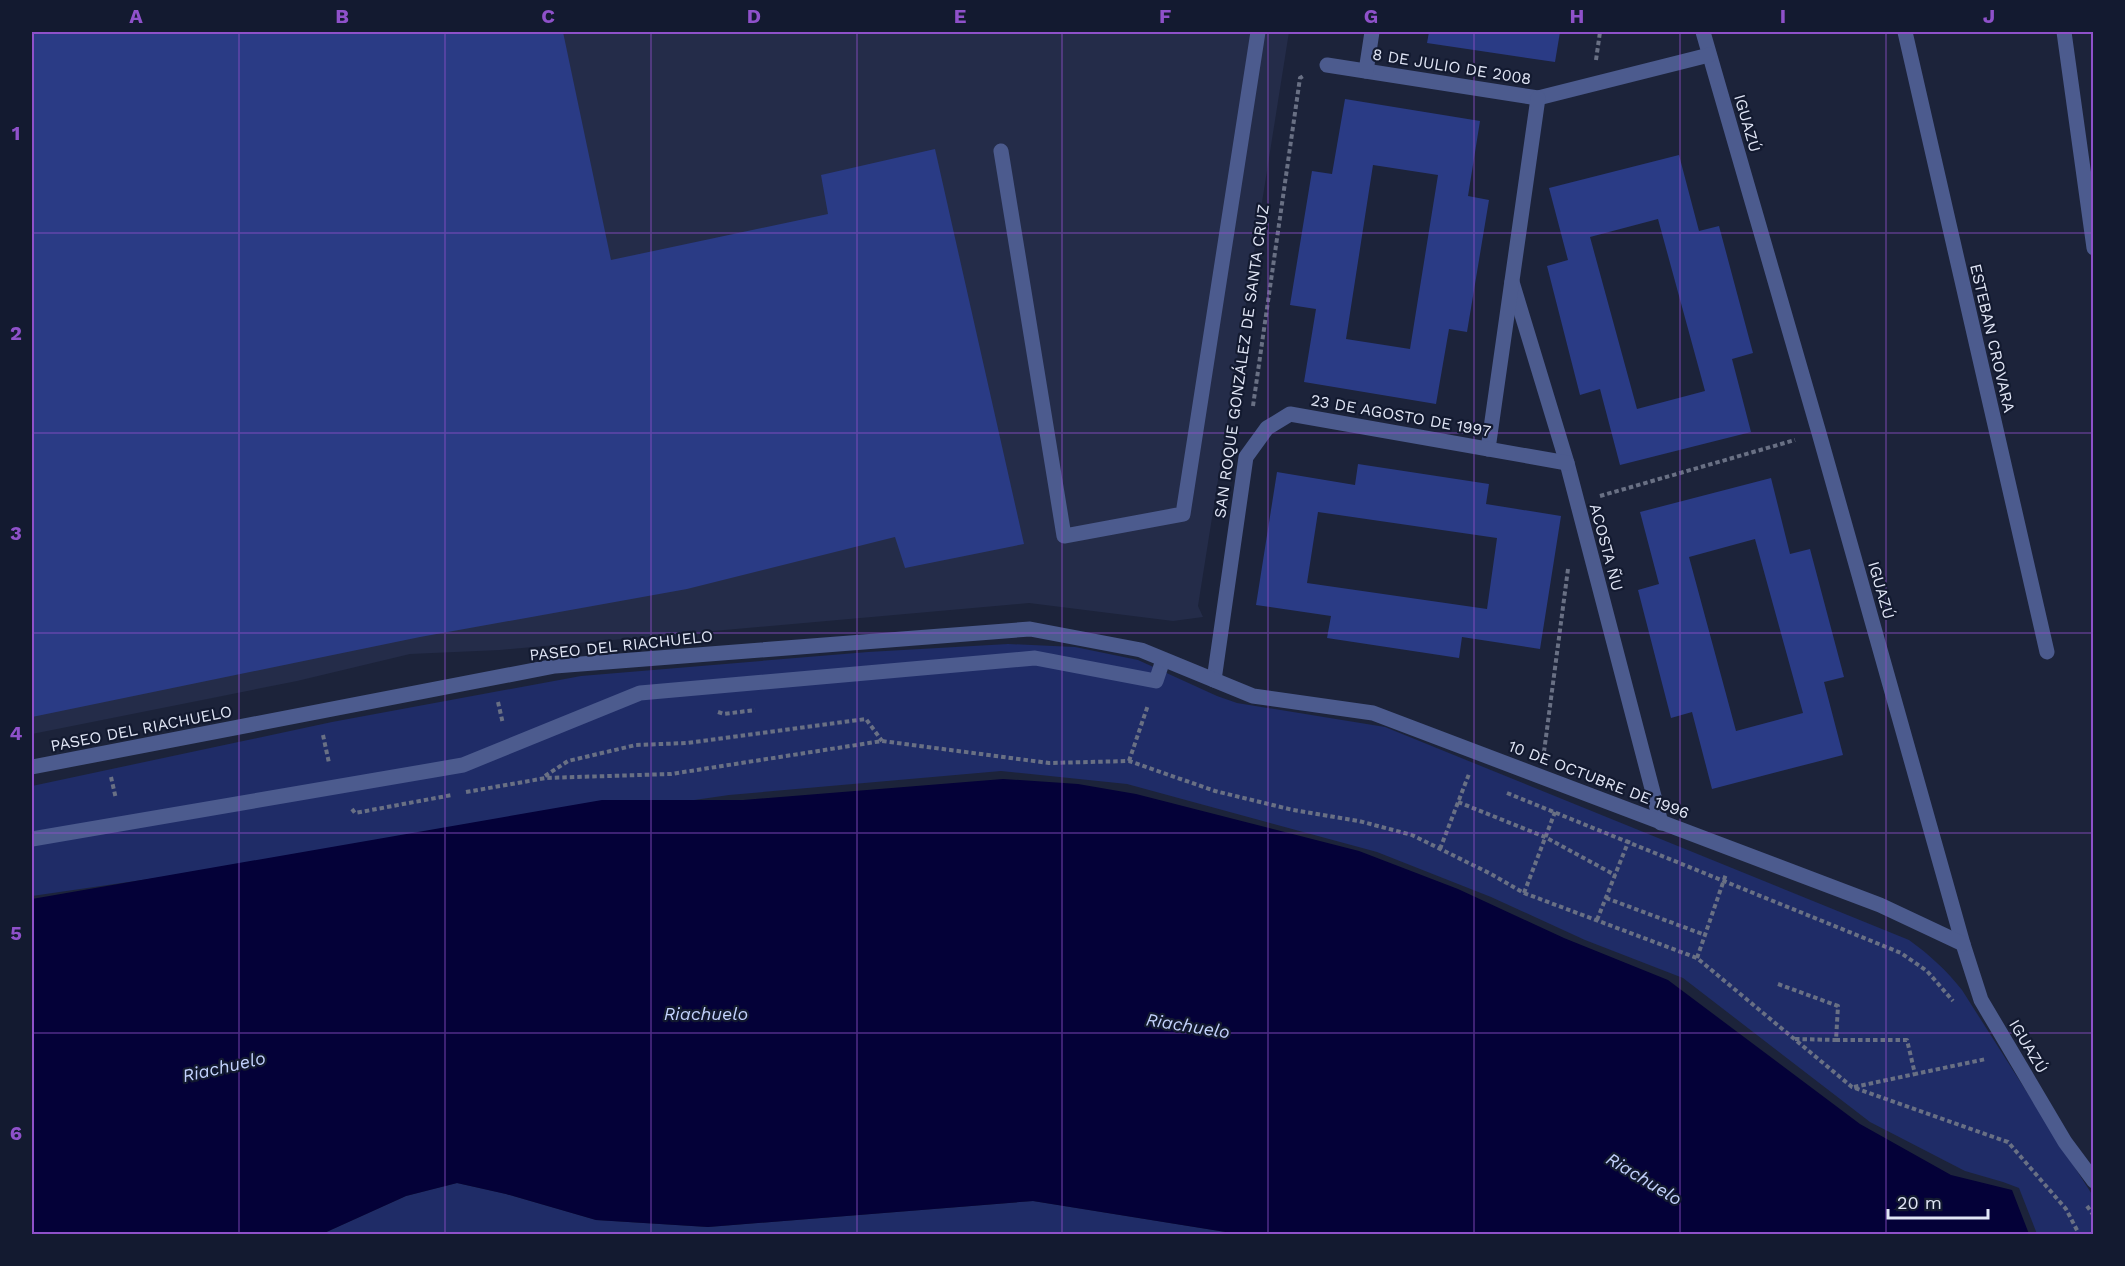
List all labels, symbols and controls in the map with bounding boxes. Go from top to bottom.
text: A [129,4,143,28]
text: B [335,4,349,28]
text: C [541,4,555,28]
text: D [747,4,761,28]
text: E [954,4,966,28]
text: F [1159,4,1171,28]
text: G [1364,4,1378,28]
text: H [1570,4,1584,28]
text: I [1780,4,1786,28]
text: J [1983,4,1995,28]
street label: 8 DE JULIO DE 2008 [1371,45,1533,88]
street label: IGUAZÚ [1730,92,1765,154]
text: 1 [12,121,20,145]
street label: SAN ROQUE GONZÁLEZ DE SANTA CRUZ [1210,203,1273,519]
street label: ESTEBAN CROVARA [1966,262,2019,415]
text: 2 [10,321,22,345]
street label: 23 DE AGOSTO DE 1997 [1309,390,1492,441]
street label: ACOSTA ÑU [1586,501,1627,593]
text: 3 [10,521,22,545]
street label: IGUAZÚ [1864,559,1899,621]
street label: PASEO DEL RIACHUELO [528,626,714,665]
street label: PASEO DEL RIACHUELO [49,702,233,755]
text: 4 [10,721,23,745]
street label: 10 DE OCTUBRE DE 1996 [1506,736,1692,823]
text: 5 [10,921,22,945]
water label: Riachuelo [664,1003,748,1024]
water label: Riachuelo [1145,1009,1232,1042]
street label: IGUAZÚ [2005,1016,2052,1077]
water label: Riachuelo [180,1047,267,1086]
text: 6 [10,1121,22,1145]
water label: Riachuelo [1603,1148,1686,1209]
scale bar [1888,1182,1988,1220]
text: 20 m [1897,1192,1942,1213]

